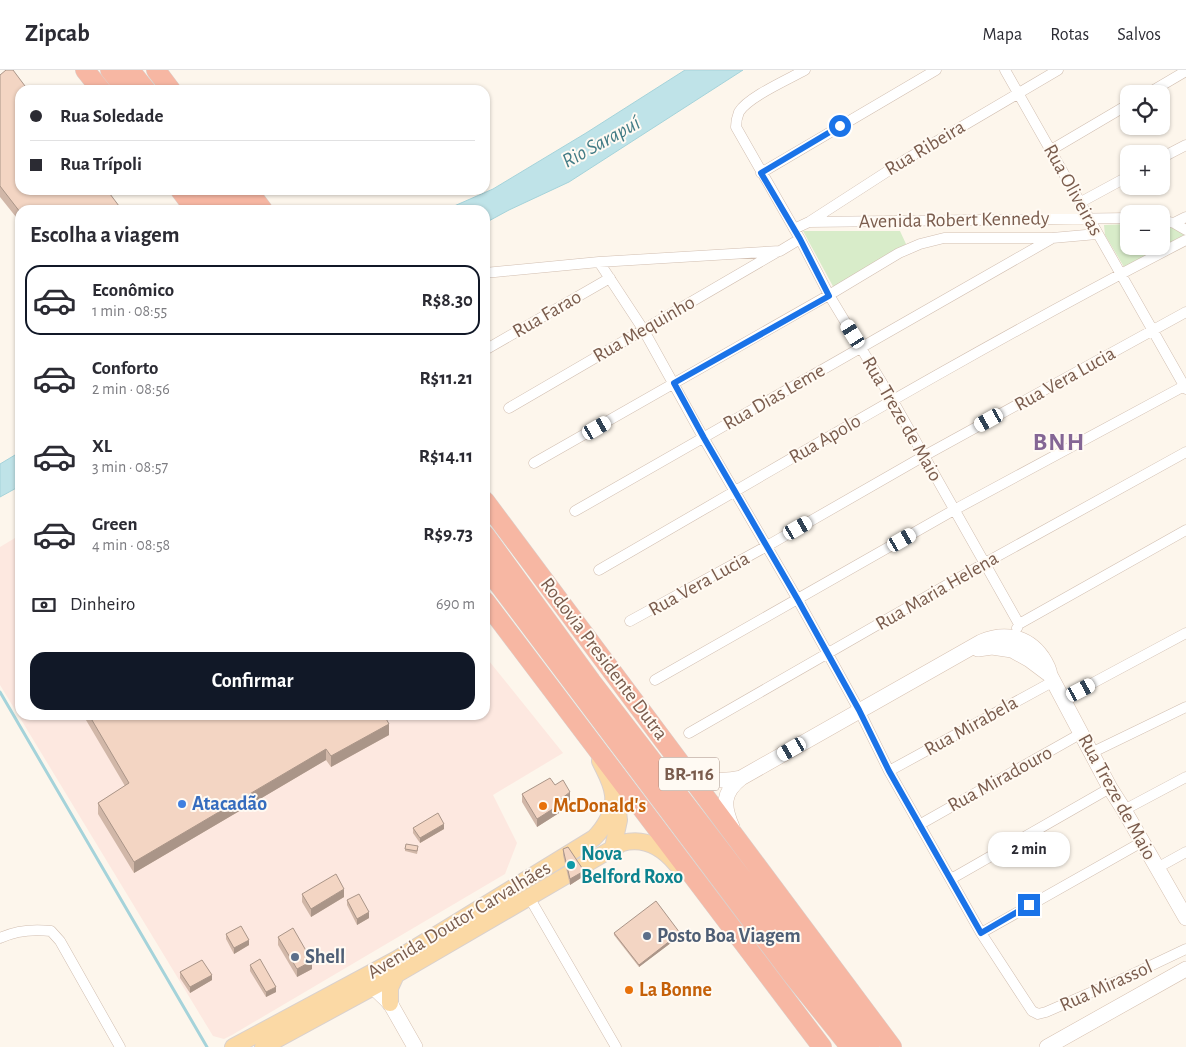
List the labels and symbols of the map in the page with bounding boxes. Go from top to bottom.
water label: Rio Sarapuí [559,111,645,173]
route start [829,115,851,137]
street label: Rua Ribeira [882,116,968,180]
street label: Rua Oliveiras [1040,141,1106,239]
street label: Avenida Robert Kennedy [858,208,1050,232]
street label: Rua Farao [509,286,585,342]
street label: Rua Mequinho [590,292,698,366]
car [838,317,867,351]
street label: Rua Vera Lucia [1011,343,1119,415]
street label: Rua Treze de Maio [858,353,946,485]
street label: Rua Dias Leme [720,360,828,434]
car [972,406,1005,434]
street label: Rua Apolo [786,410,864,468]
car [580,414,613,442]
district label: BNH [1033,430,1085,455]
car [781,514,814,542]
car [885,526,918,554]
street label: Rua Vera Lucia [645,548,753,620]
street label: Rua Maria Helena [872,548,1002,634]
street label: Rodovia Presidente Dutra [537,574,671,744]
car [1064,676,1097,704]
street label: Rua Mirabela [921,692,1021,760]
street label: Rua Treze de Maio [1074,731,1160,863]
car [775,735,808,763]
street label: Rua Miradouro [944,742,1056,816]
road number: BR-116 [659,758,719,791]
place label: Atacadão [192,794,267,814]
place label: McDonald's [553,796,646,816]
marker: Atacadão [176,798,188,810]
marker: McDonald's [537,800,549,812]
callout: 2 min [988,832,1070,868]
place label: Nova Belford Roxo [581,844,683,887]
street label: Avenida Doutor Carvalhães [364,857,554,983]
marker: Nova Belford Roxo [565,859,577,871]
route end [1018,894,1040,916]
place label: Posto Boa Viagem [657,926,801,946]
marker: Posto Boa Viagem [641,930,653,942]
place label: Shell [305,947,345,967]
marker: Shell [289,951,301,963]
street label: Rua Mirassol [1057,957,1155,1015]
place label: La Bonne [639,980,712,1000]
marker: La Bonne [623,984,635,996]

